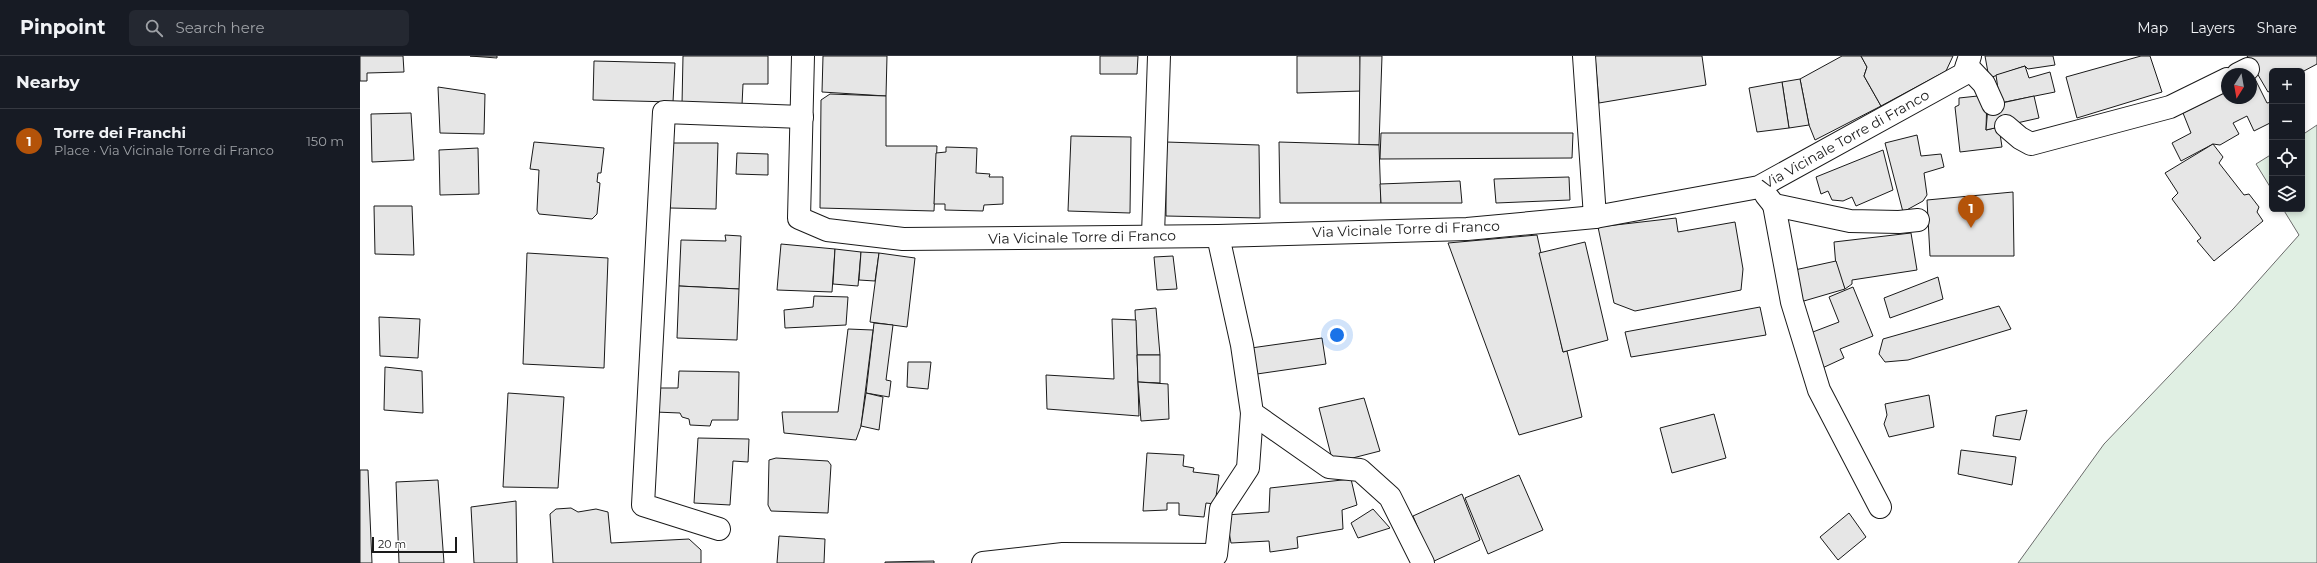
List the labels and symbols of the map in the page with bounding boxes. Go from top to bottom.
north arrow [2221,68,2257,104]
street label: Via Vicinale Torre di Franco [1760,86,1933,192]
pin: 1 [1958,195,1984,228]
street label: Via Vicinale Torre di Franco [1312,217,1500,241]
street label: Via Vicinale Torre di Franco [988,226,1176,248]
your location [1327,325,1347,345]
scale bar [372,535,457,554]

